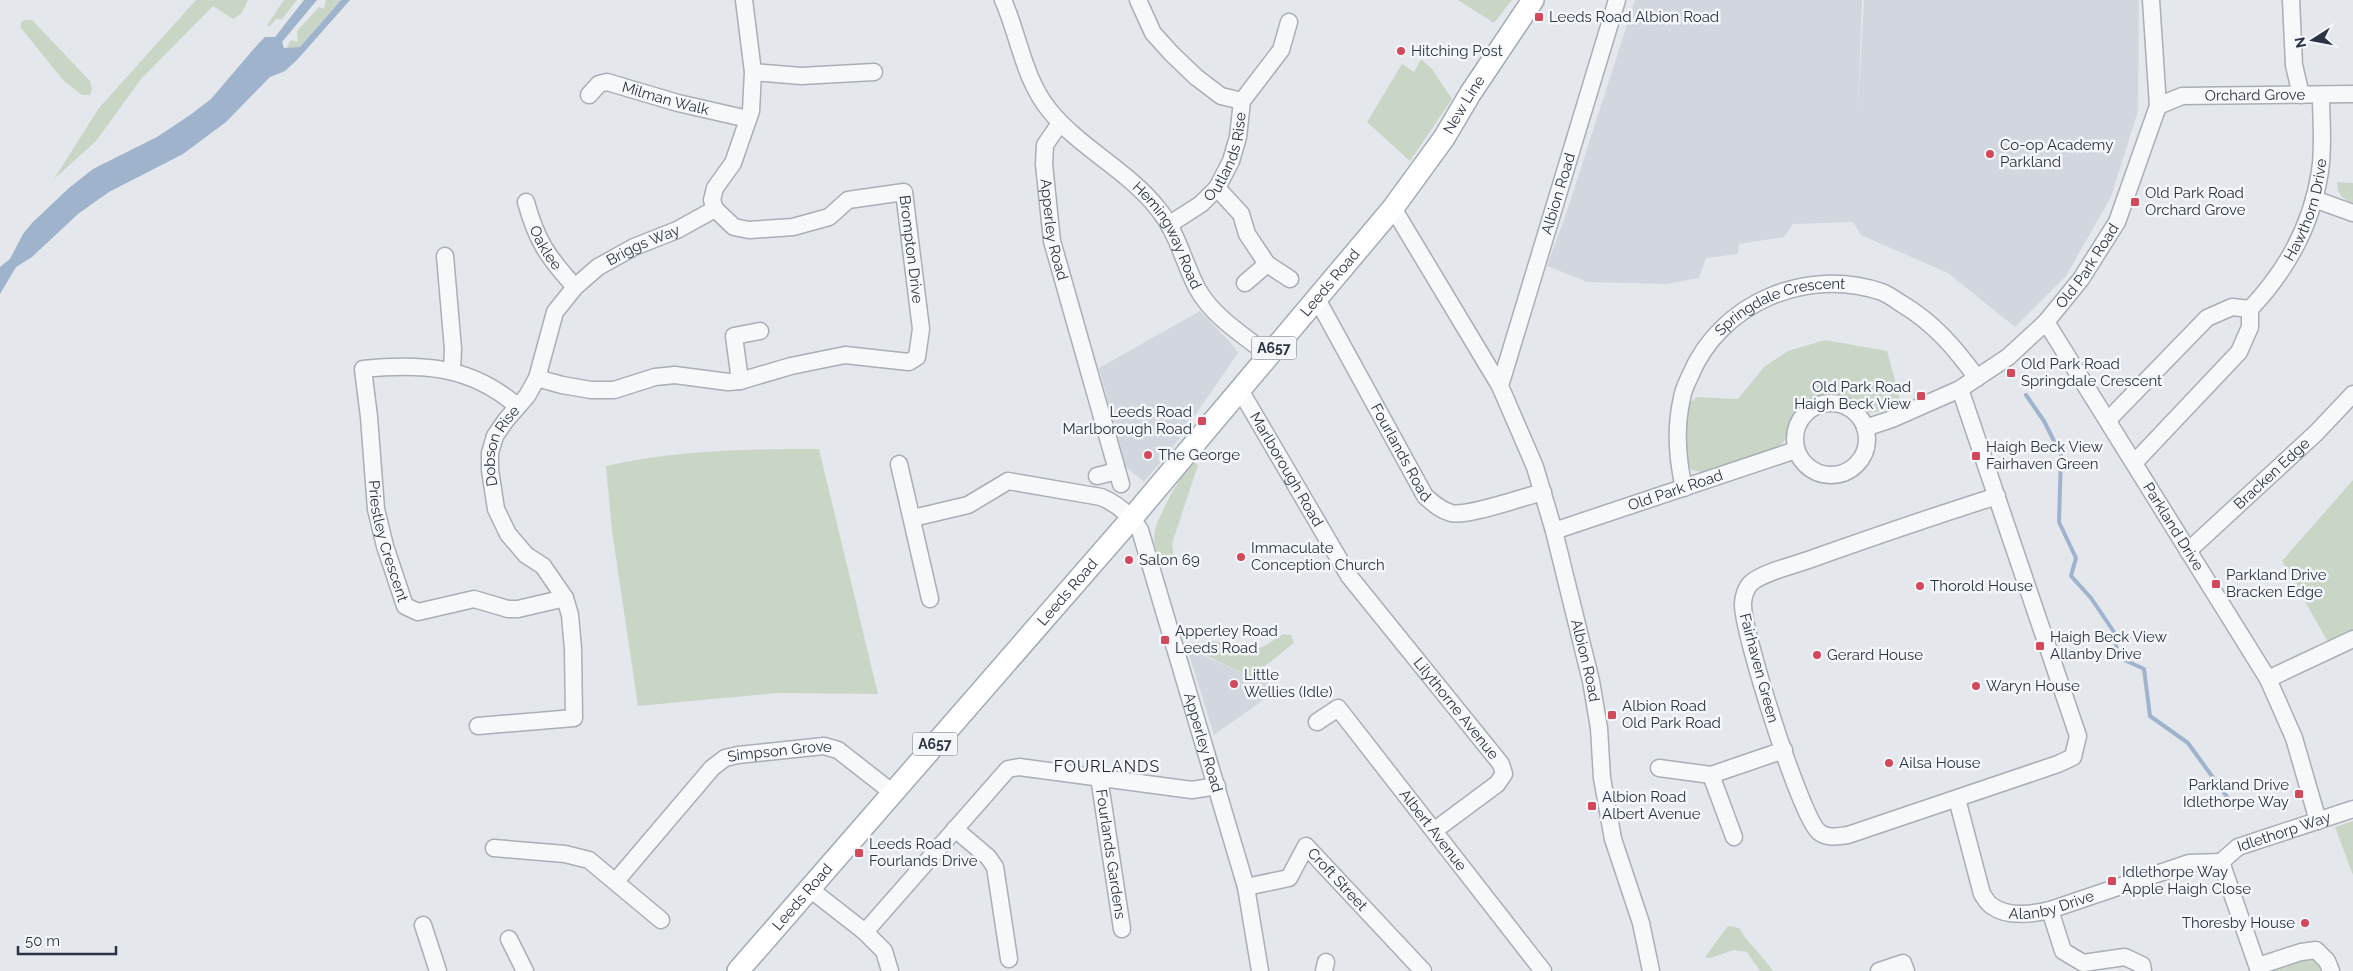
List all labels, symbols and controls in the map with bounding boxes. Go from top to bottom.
place label: Leeds Road Albion Road [1549,8,1719,26]
marker: Leeds Road Albion Road [1533,11,1545,23]
north arrow [2288,15,2338,65]
text: N [2291,36,2309,49]
place label: Hitching Post [1411,42,1503,60]
marker: Hitching Post [1395,45,1407,57]
street label: New Line [1439,72,1489,137]
street label: Milman Walk [620,78,711,119]
street label: Orchard Grove [2205,86,2306,105]
street label: Outlands Rise [1200,111,1250,205]
place label: Co-op Academy Parkland [2000,136,2113,171]
marker: Co-op Academy Parkland [1984,148,1996,160]
street label: Albion Road [1537,151,1579,237]
street label: Hawthorn Drive [2280,158,2331,264]
street label: Apperley Road [1037,178,1072,282]
street label: Hemingway Road [1129,178,1205,292]
place label: Old Park Road Orchard Grove [2145,184,2246,219]
street label: Brompton Drive [895,194,927,305]
marker: Old Park Road Orchard Grove [2129,196,2141,208]
street label: Old Park Road [2052,220,2123,312]
street label: Briggs Way [603,221,682,270]
street label: Oaklee [525,223,566,274]
street label: Leeds Road [1297,245,1364,320]
street label: Springdale Crescent [1711,275,1846,340]
road number: A657 [1252,336,1296,359]
place label: Old Park Road Springdale Crescent [2021,355,2162,390]
marker: Old Park Road Springdale Crescent [2005,367,2017,379]
place label: Old Park Road Haigh Beck View [1794,378,1911,413]
marker: Old Park Road Haigh Beck View [1915,390,1927,402]
street label: Fourlands Road [1367,400,1435,506]
street label: Dobson Rise [481,402,524,488]
place label: Leeds Road Marlborough Road [1063,403,1192,438]
street label: Marlborough Road [1246,409,1327,530]
marker: Leeds Road Marlborough Road [1196,415,1208,427]
street label: Bracken Edge [2230,434,2314,513]
place label: Haigh Beck View Fairhaven Green [1986,438,2103,473]
place label: The George [1158,446,1240,464]
marker: The George [1142,449,1154,461]
marker: Haigh Beck View Fairhaven Green [1970,450,1982,462]
street label: Old Park Road [1626,466,1725,515]
street label: Parkland Drive [2139,479,2208,574]
street label: Priestley Crescent [365,480,412,604]
place label: Immaculate Conception Church [1251,539,1385,574]
place label: Salon 69 [1139,551,1200,569]
marker: Immaculate Conception Church [1235,551,1247,563]
marker: Salon 69 [1123,554,1135,566]
street label: Leeds Road [1034,555,1101,629]
place label: Parkland Drive Bracken Edge [2226,566,2327,601]
place label: Thorold House [1930,577,2033,595]
marker: Parkland Drive Bracken Edge [2210,578,2222,590]
marker: Thorold House [1914,580,1926,592]
street label: Fairhaven Green [1736,611,1782,725]
street label: Albion Road [1567,617,1603,703]
place label: Apperley Road Leeds Road [1175,622,1278,657]
place label: Haigh Beck View Allanby Drive [2050,628,2167,663]
marker: Apperley Road Leeds Road [1159,634,1171,646]
marker: Haigh Beck View Allanby Drive [2034,640,2046,652]
place label: Gerard House [1827,646,1923,664]
marker: Gerard House [1811,649,1823,661]
street label: Lilythorne Avenue [1410,654,1503,763]
place label: Little Wellies (Idle) [1244,666,1332,701]
place label: Waryn House [1986,677,2080,695]
marker: Little Wellies (Idle) [1228,678,1240,690]
marker: Waryn House [1970,680,1982,692]
street label: Apperley Road [1180,691,1226,794]
place label: Albion Road Old Park Road [1622,697,1721,732]
marker: Albion Road Old Park Road [1606,709,1618,721]
road number: A657 [912,732,958,756]
street label: Simpson Grove [726,737,834,766]
place label: Ailsa House [1899,754,1981,772]
district label: FOURLANDS [1054,757,1160,776]
marker: Ailsa House [1883,757,1895,769]
place label: Parkland Drive Idlethorpe Way [2183,776,2289,811]
street label: Albert Avenue [1396,786,1471,875]
street label: Fourlands Gardens [1092,788,1129,920]
place label: Albion Road Albert Avenue [1602,788,1701,823]
marker: Parkland Drive Idlethorpe Way [2293,788,2305,800]
marker: Albion Road Albert Avenue [1586,800,1598,812]
street label: Idlethorp Way [2235,808,2333,856]
place label: Leeds Road Fourlands Drive [869,835,978,870]
street label: Croft Street [1304,844,1371,915]
marker: Leeds Road Fourlands Drive [853,847,865,859]
street label: Leeds Road [768,860,836,934]
place label: Idlethorpe Way Apple Haigh Close [2122,863,2251,898]
marker: Idlethorpe Way Apple Haigh Close [2106,875,2118,887]
street label: Alanby Drive [2008,887,2097,923]
place label: Thoresby House [2182,914,2295,932]
marker: Thoresby House [2299,917,2311,929]
scale bar [18,924,115,956]
text: 50 m [25,932,60,950]

